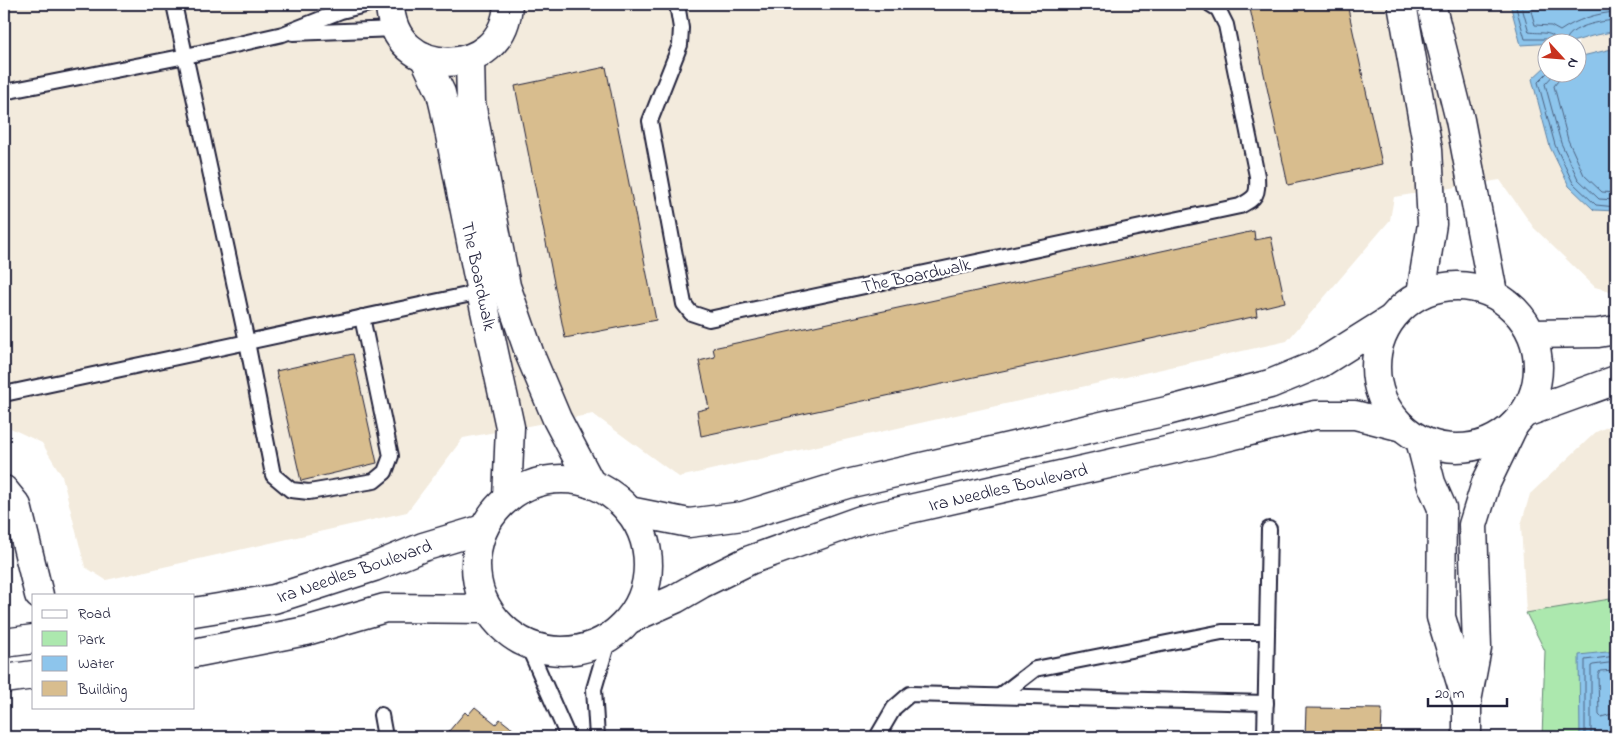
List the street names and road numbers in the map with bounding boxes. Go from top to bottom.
street label: The Boardwalk [453,220,501,333]
street label: The Boardwalk [860,253,973,301]
street label: Ira Needles Boulevard [926,458,1090,520]
street label: Ira Needles Boulevard [274,534,436,612]

